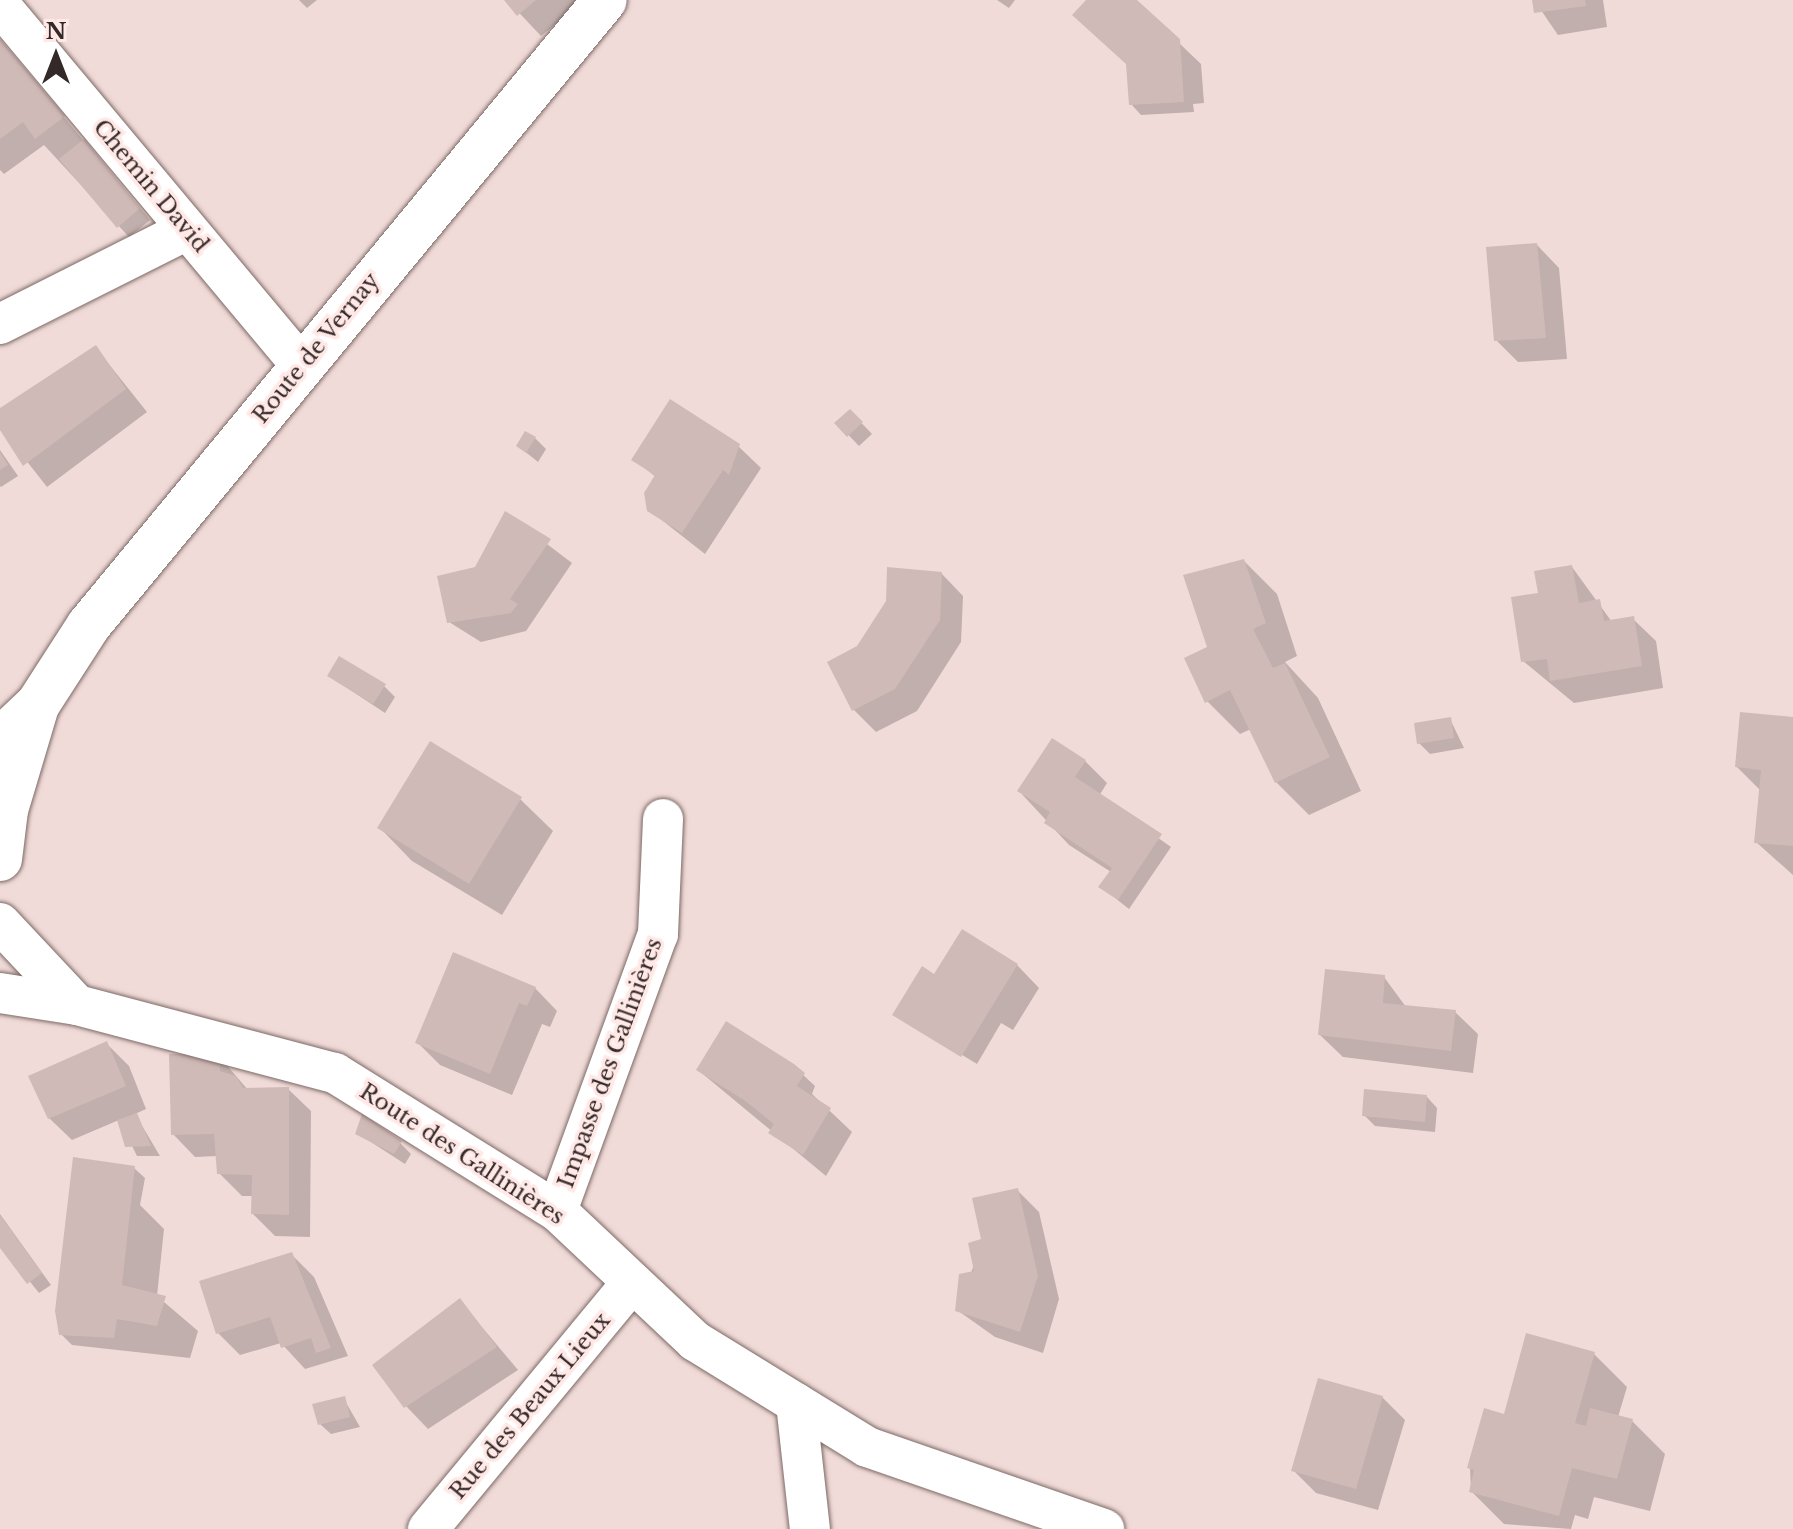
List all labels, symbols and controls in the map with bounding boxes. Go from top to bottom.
north arrow [16,16,96,96]
text: N [46,18,66,45]
street label: Chemin David [88,114,214,258]
street label: Route de Vernay [247,267,385,429]
street label: Impasse des Gallinières [552,935,668,1191]
street label: Route des Gallinières [355,1078,569,1230]
street label: Rue des Beaux Lieux [444,1307,616,1505]

